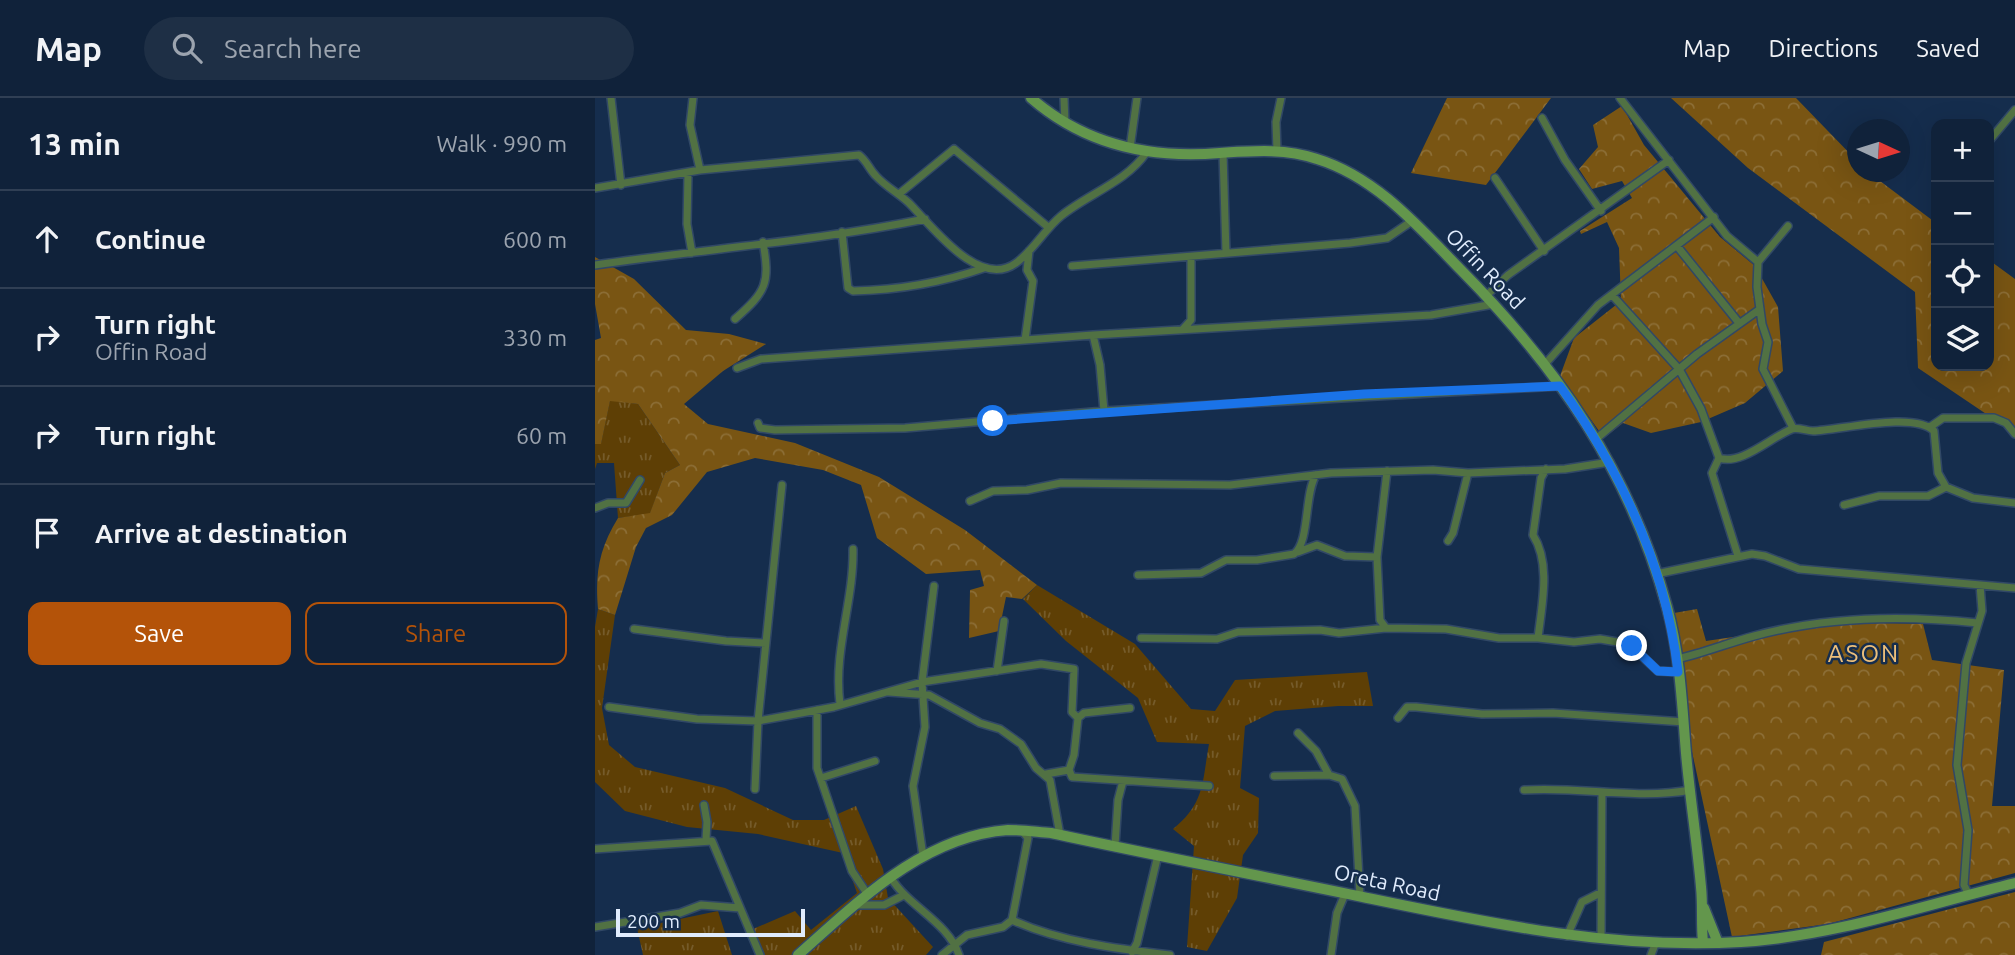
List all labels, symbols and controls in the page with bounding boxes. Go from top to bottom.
search box [144,17,634,80]
icon: search [168,29,206,67]
text: Map [35,30,102,67]
text: Search here [224,34,362,63]
text: Map [1683,35,1730,62]
text: Directions [1768,35,1878,62]
text: Saved [1916,35,1980,62]
north arrow [1847,119,1910,182]
map controls [1931,119,1994,371]
button: + [1931,119,1994,182]
text: 13 min [28,127,121,161]
text: Walk · 990 m [436,131,567,156]
button: − [1931,182,1994,245]
icon: ahead [28,220,66,258]
street label: Offin Road [1441,223,1530,314]
text: Continue [95,225,206,254]
text: 600 m [503,227,567,252]
button: locate [1931,245,1994,308]
button: layers [1931,308,1994,371]
text: Turn right [95,310,216,339]
icon: right [28,318,66,356]
text: 330 m [503,325,567,350]
text: Offin Road [95,339,207,364]
route start [977,405,1008,436]
icon: right [28,416,66,454]
text: Turn right [95,421,216,450]
text: 60 m [516,423,567,448]
icon: arrive [28,514,66,552]
text: Arrive at destination [95,519,348,548]
button: Save [28,602,291,665]
button: Share [305,602,567,665]
route end [1616,630,1647,661]
district label: ASON [1828,640,1900,667]
street label: Oreta Road [1332,859,1443,905]
scale bar [616,906,805,938]
text: 200 m [627,910,680,932]

